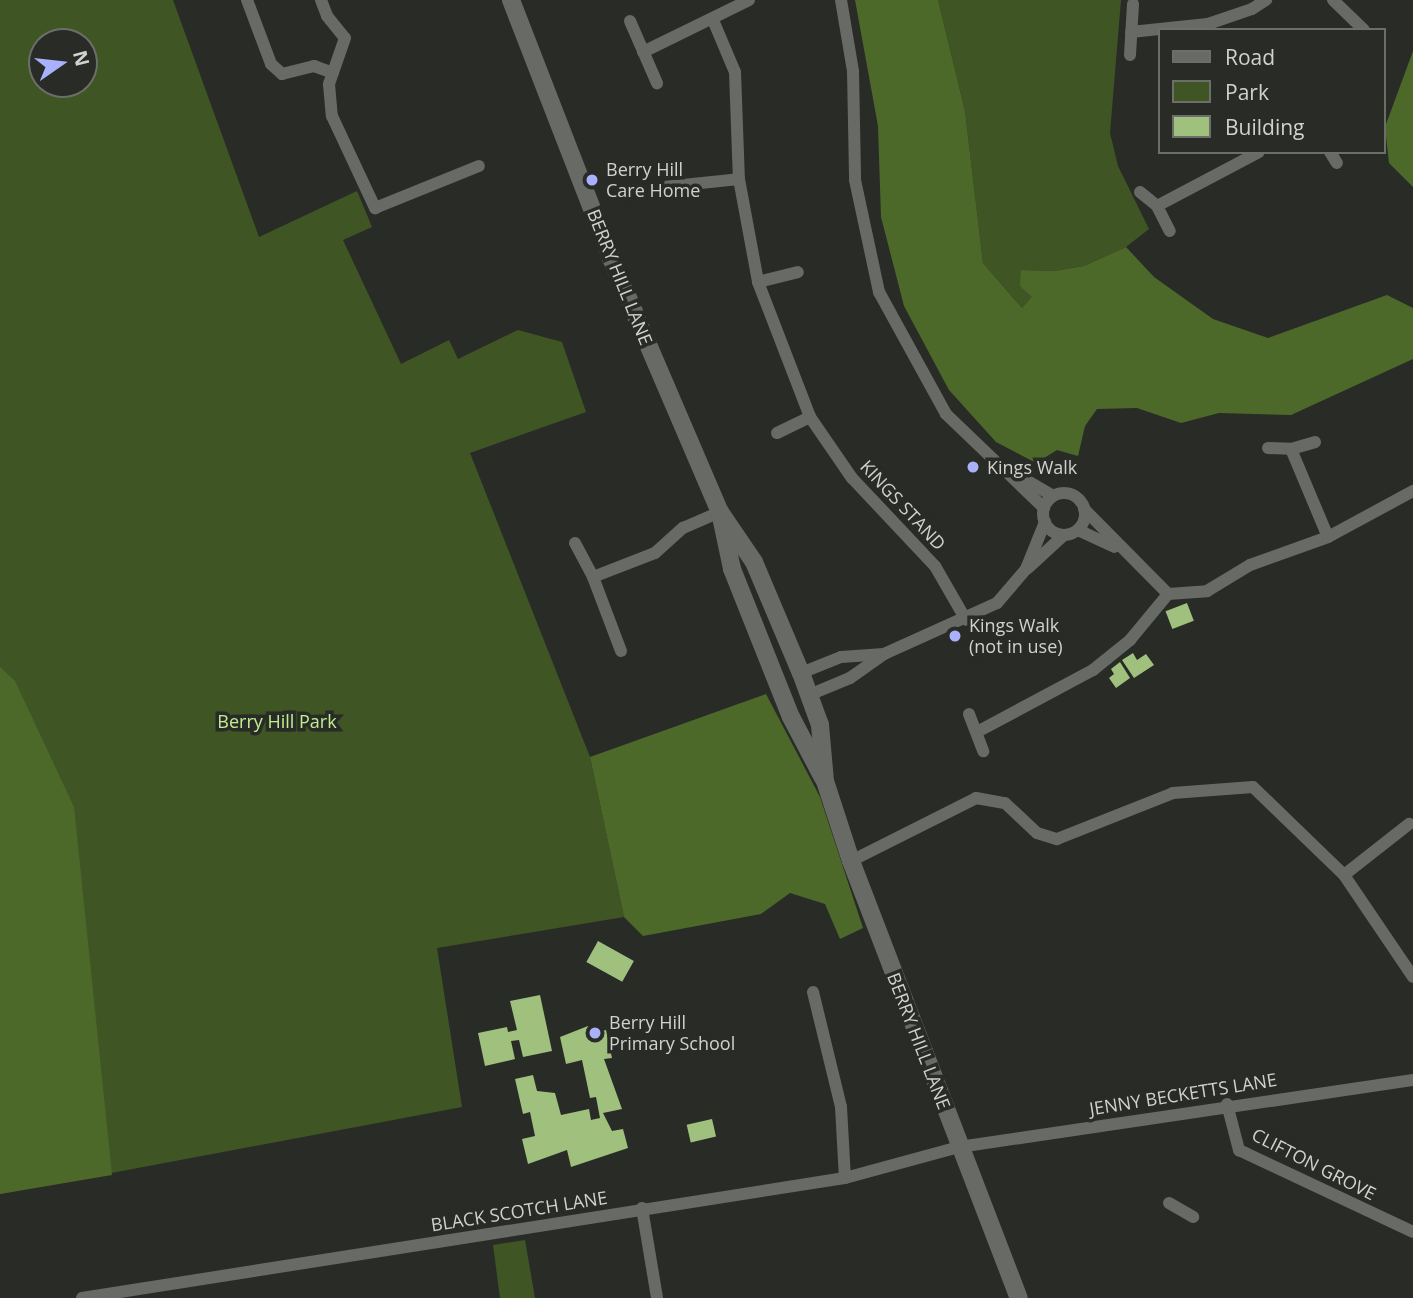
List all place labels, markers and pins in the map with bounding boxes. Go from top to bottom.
place label: Berry Hill Care Home [606,159,700,202]
marker: Berry Hill Care Home [584,172,600,188]
place label: Kings Walk [987,456,1077,478]
marker: Kings Walk [965,459,981,475]
place label: Kings Walk (not in use) [969,615,1063,658]
marker: Kings Walk (not in use) [947,628,963,644]
place label: Berry Hill Primary School [609,1012,735,1054]
marker: Berry Hill Primary School [587,1025,603,1041]

